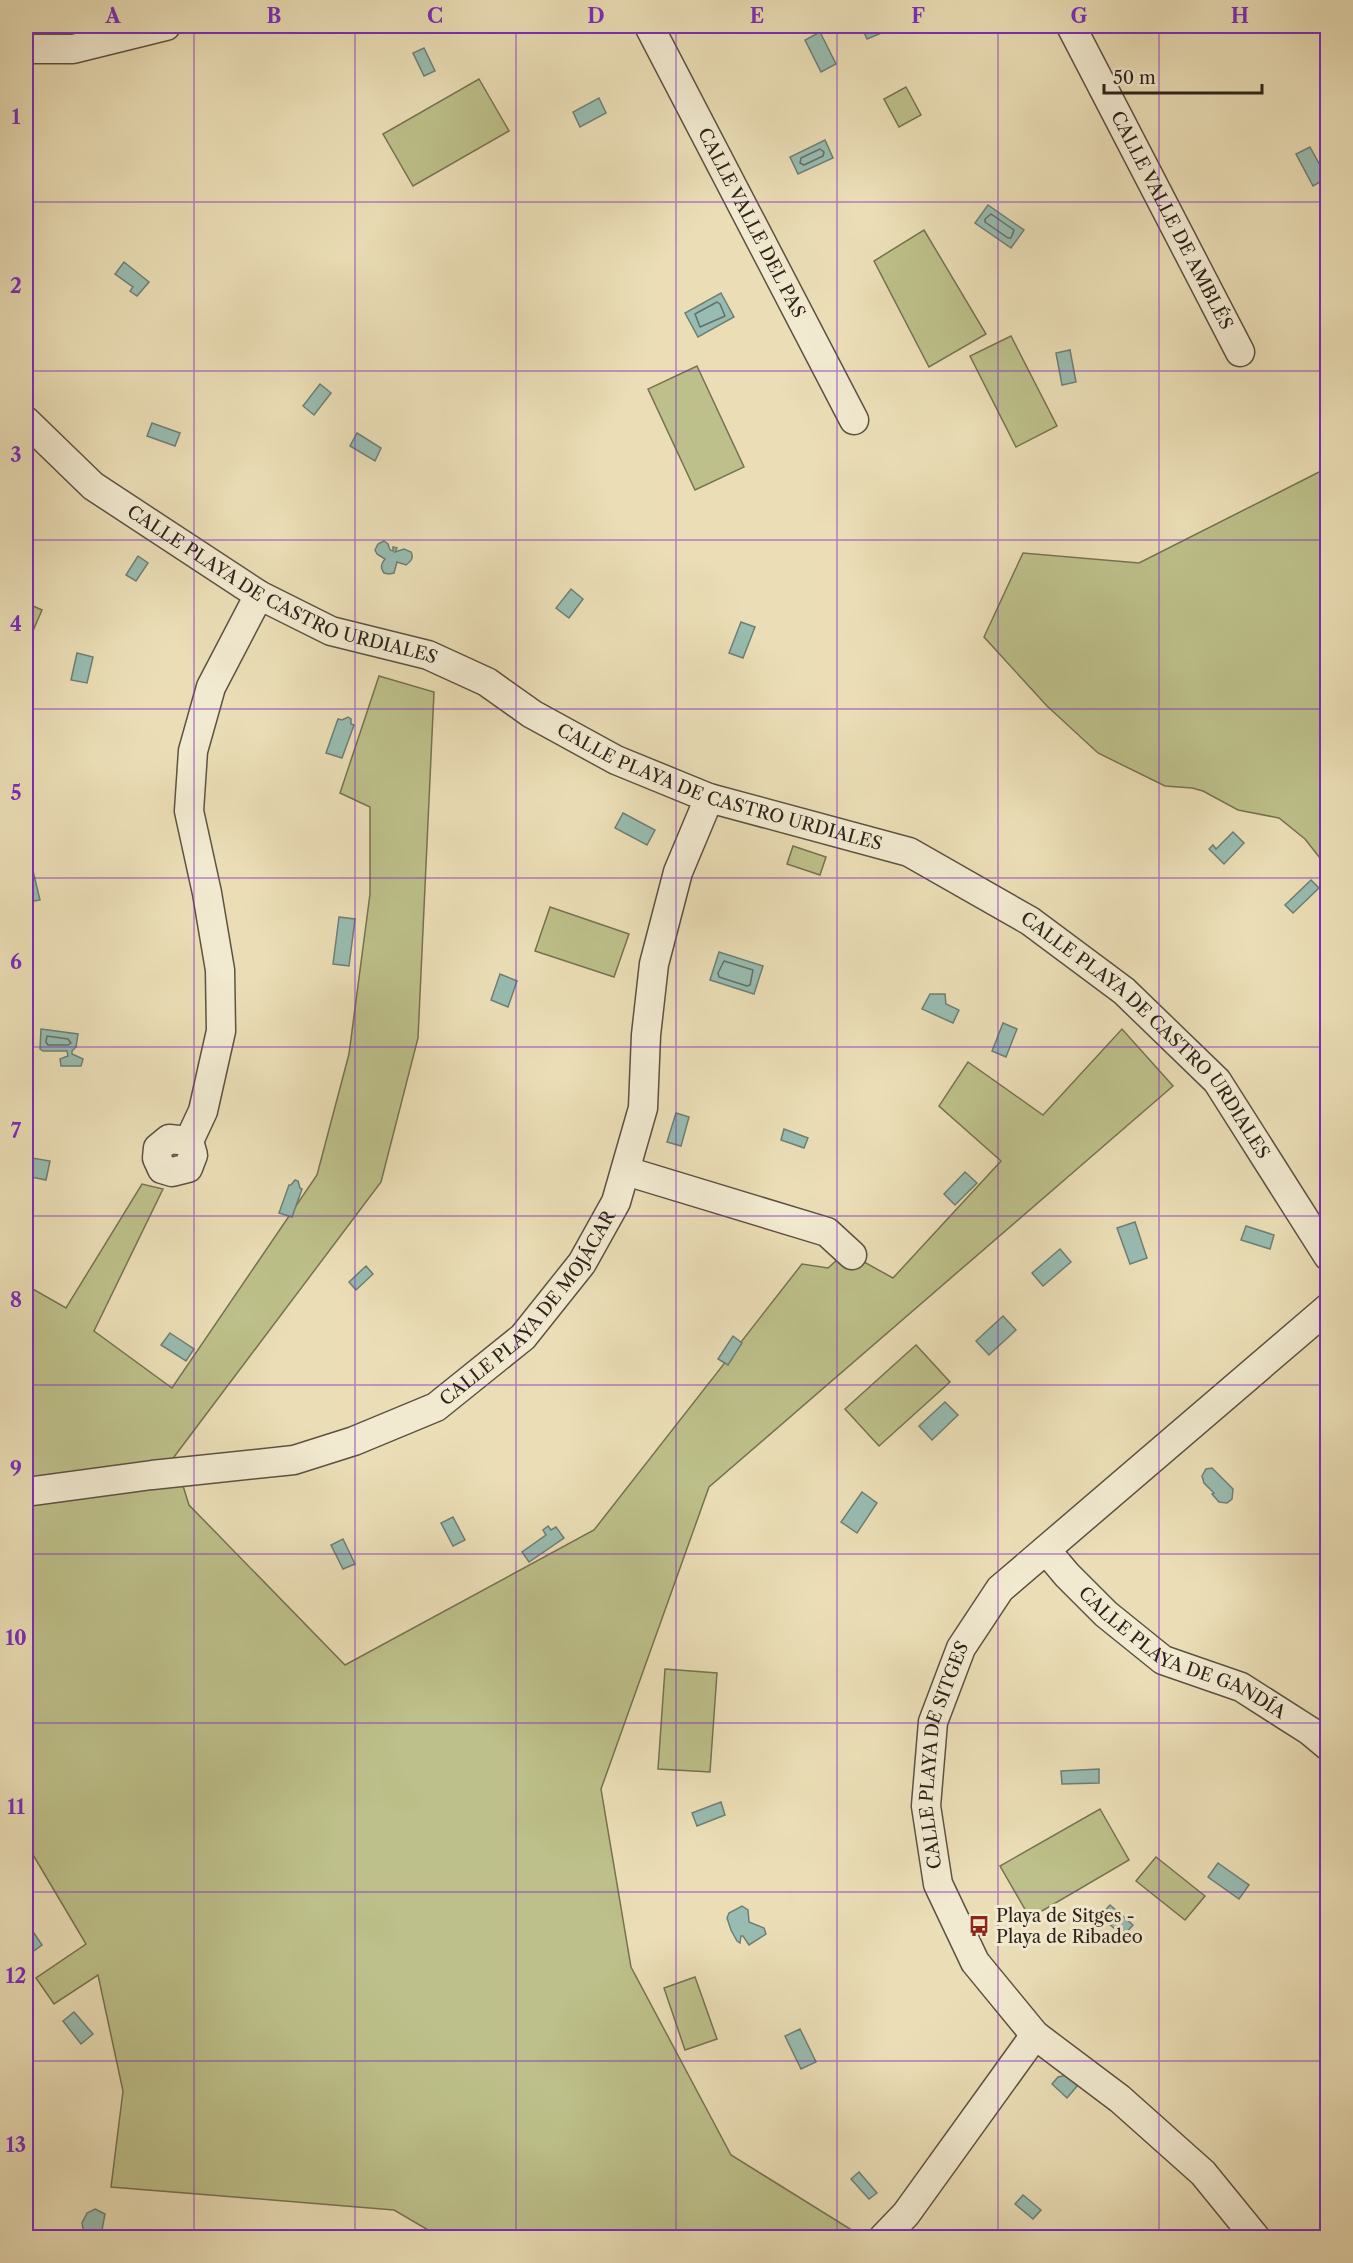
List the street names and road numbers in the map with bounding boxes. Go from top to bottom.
street label: CALLE VALLE DE AMBLÉS [1106,107,1238,333]
street label: CALLE VALLE DEL PAS [693,124,810,322]
street label: CALLE PLAYA DE CASTRO URDIALES [123,500,441,669]
street label: CALLE PLAYA DE CASTRO URDIALES [553,719,885,855]
street label: CALLE PLAYA DE CASTRO URDIALES [1017,907,1274,1163]
street label: CALLE PLAYA DE MOJÁCAR [435,1206,620,1411]
street label: CALLE PLAYA DE GANDÍA [1074,1582,1290,1724]
street label: CALLE PLAYA DE SITGES [915,1637,973,1871]

